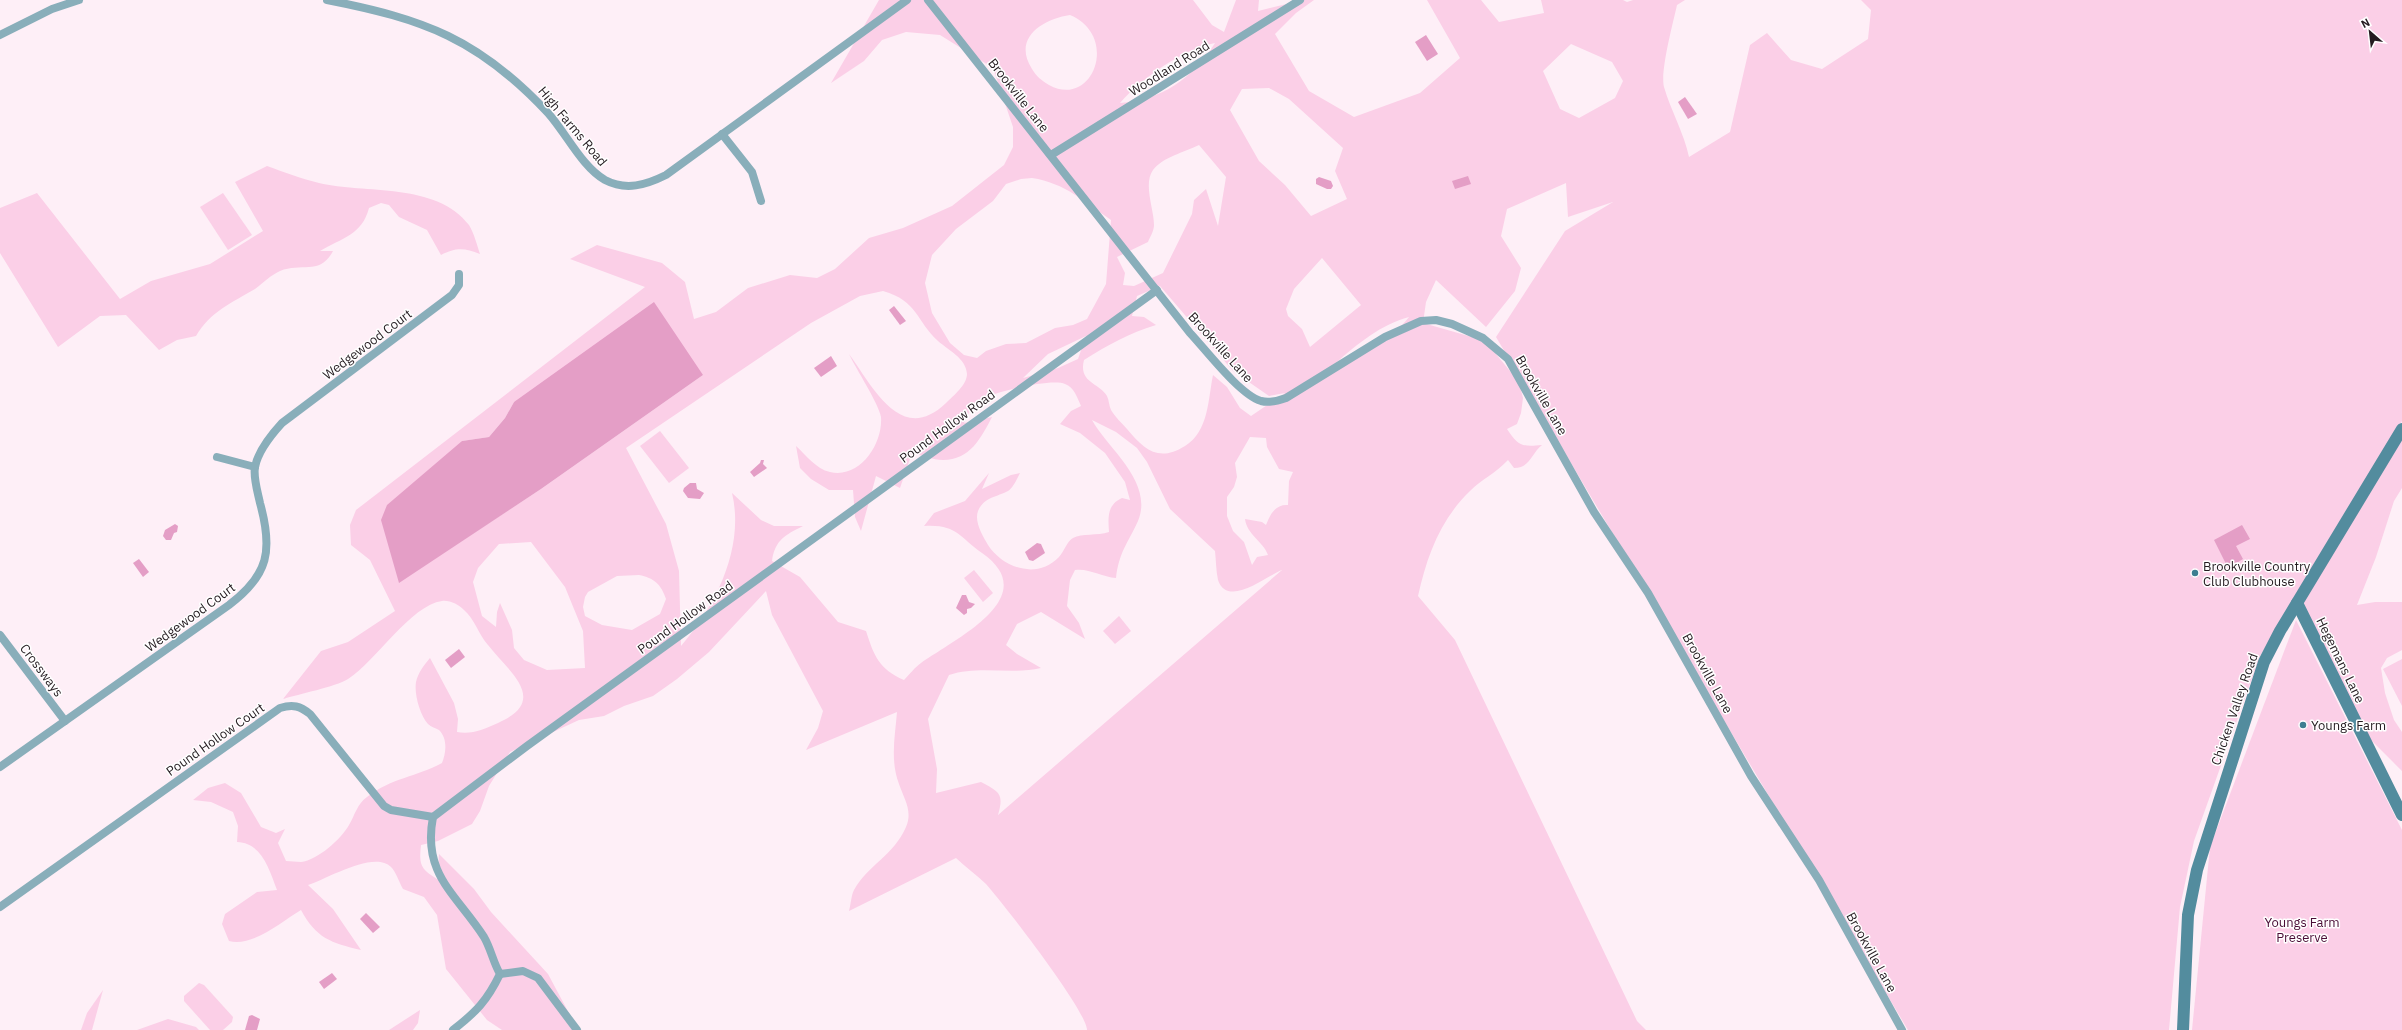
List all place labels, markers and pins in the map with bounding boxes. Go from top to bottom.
place label: Brookville Country Club Clubhouse [2203,558,2311,590]
marker: Brookville Country Club Clubhouse [2190,568,2200,578]
place label: Youngs Farm [2311,717,2386,734]
marker: Youngs Farm [2298,720,2308,730]

